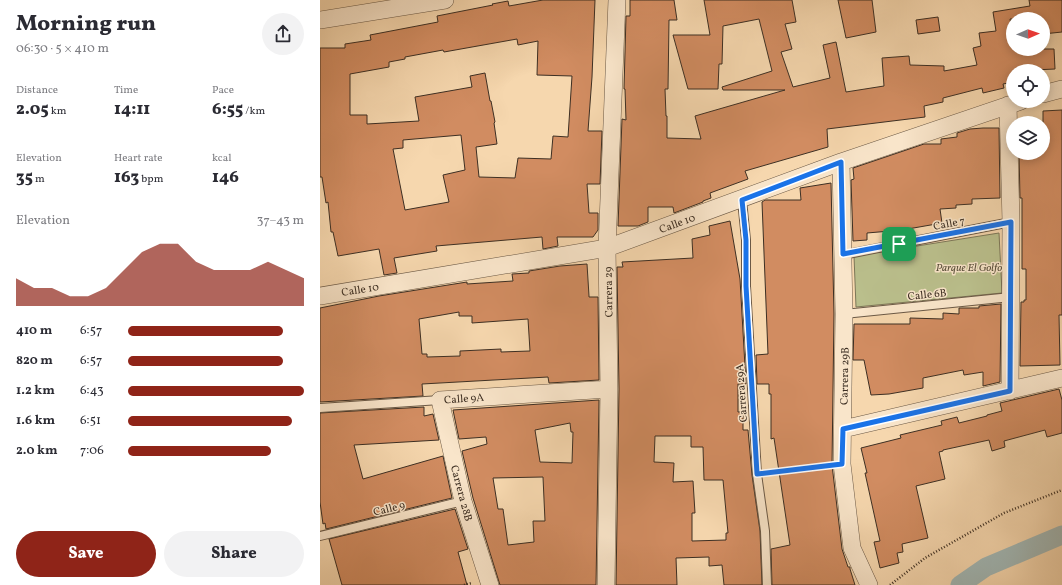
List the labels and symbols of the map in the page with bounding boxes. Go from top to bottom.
north arrow [1006,12,1050,56]
street label: Calle 10 [657,211,698,238]
street label: Calle 7 [932,214,966,235]
pin [882,227,916,261]
park label: Parque El Golfo [936,261,1002,276]
street label: Carrera 29 [602,266,617,318]
street label: Calle 10 [341,280,380,301]
street label: Calle 6B [907,286,948,305]
street label: Carrera 29B [837,347,854,405]
street label: Carrera 29A [733,363,752,423]
street label: Calle 9A [444,391,485,408]
street label: Carrera 28B [446,464,475,523]
street label: Calle 9 [372,498,407,521]

